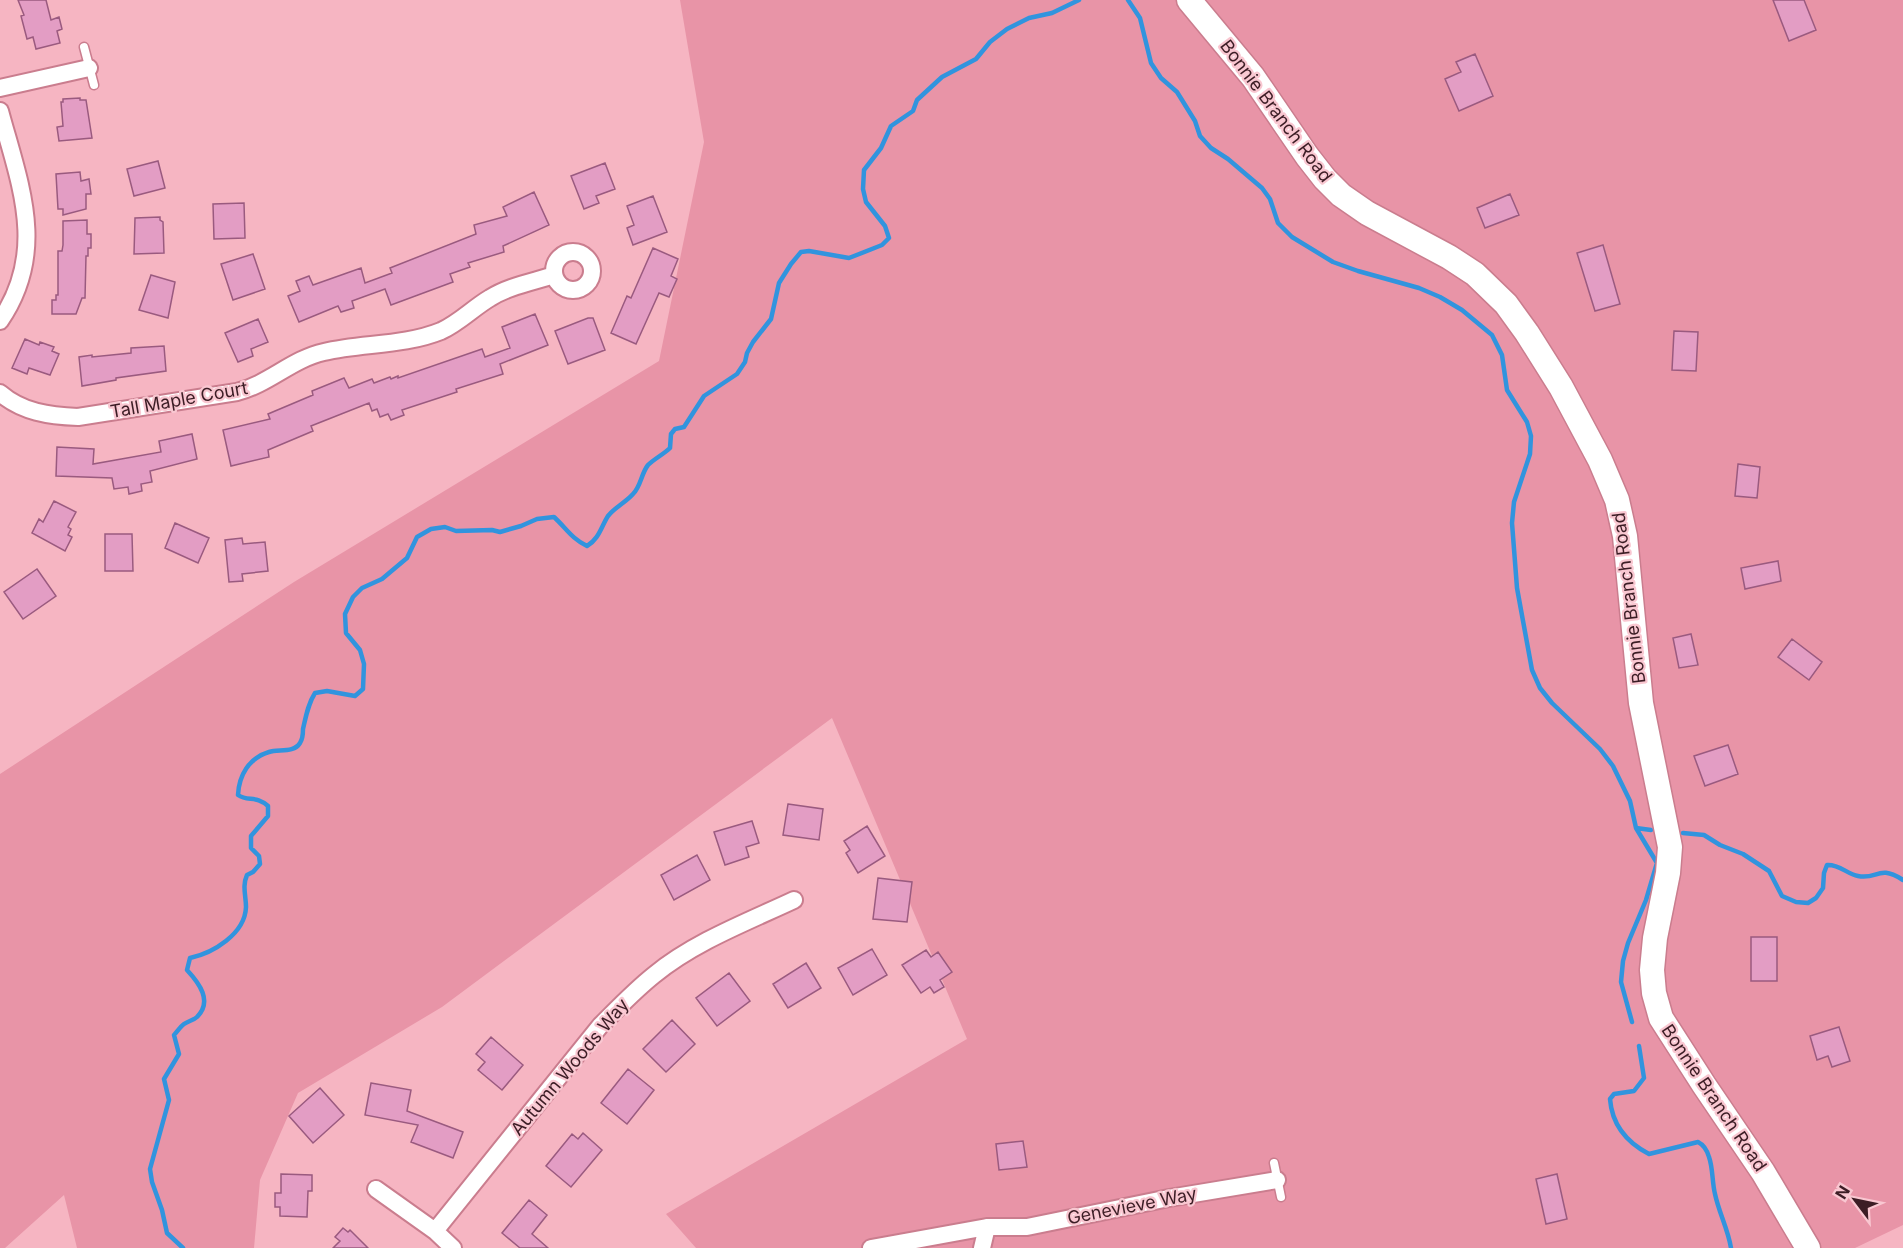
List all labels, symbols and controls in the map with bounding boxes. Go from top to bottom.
street label: Bonnie Branch Road [1216,36,1337,186]
street label: Tall Maple Court [109,377,249,422]
street label: Bonnie Branch Road [1608,511,1649,685]
street label: Autumn Woods Way [506,994,633,1139]
street label: Bonnie Branch Road [1657,1020,1771,1175]
north arrow [1825,1170,1885,1230]
text: N [1831,1182,1854,1203]
street label: Genevieve Way [1065,1183,1198,1228]

